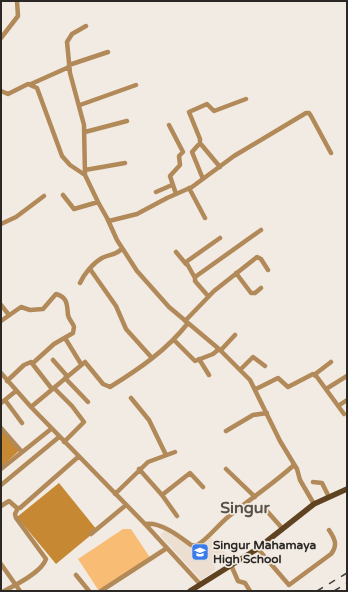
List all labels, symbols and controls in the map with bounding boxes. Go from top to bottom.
district label: Singur [220,498,271,518]
place label: Singur Mahamaya High School [213,538,317,567]
school or university icon: Singur Mahamaya High School [190,542,210,562]

